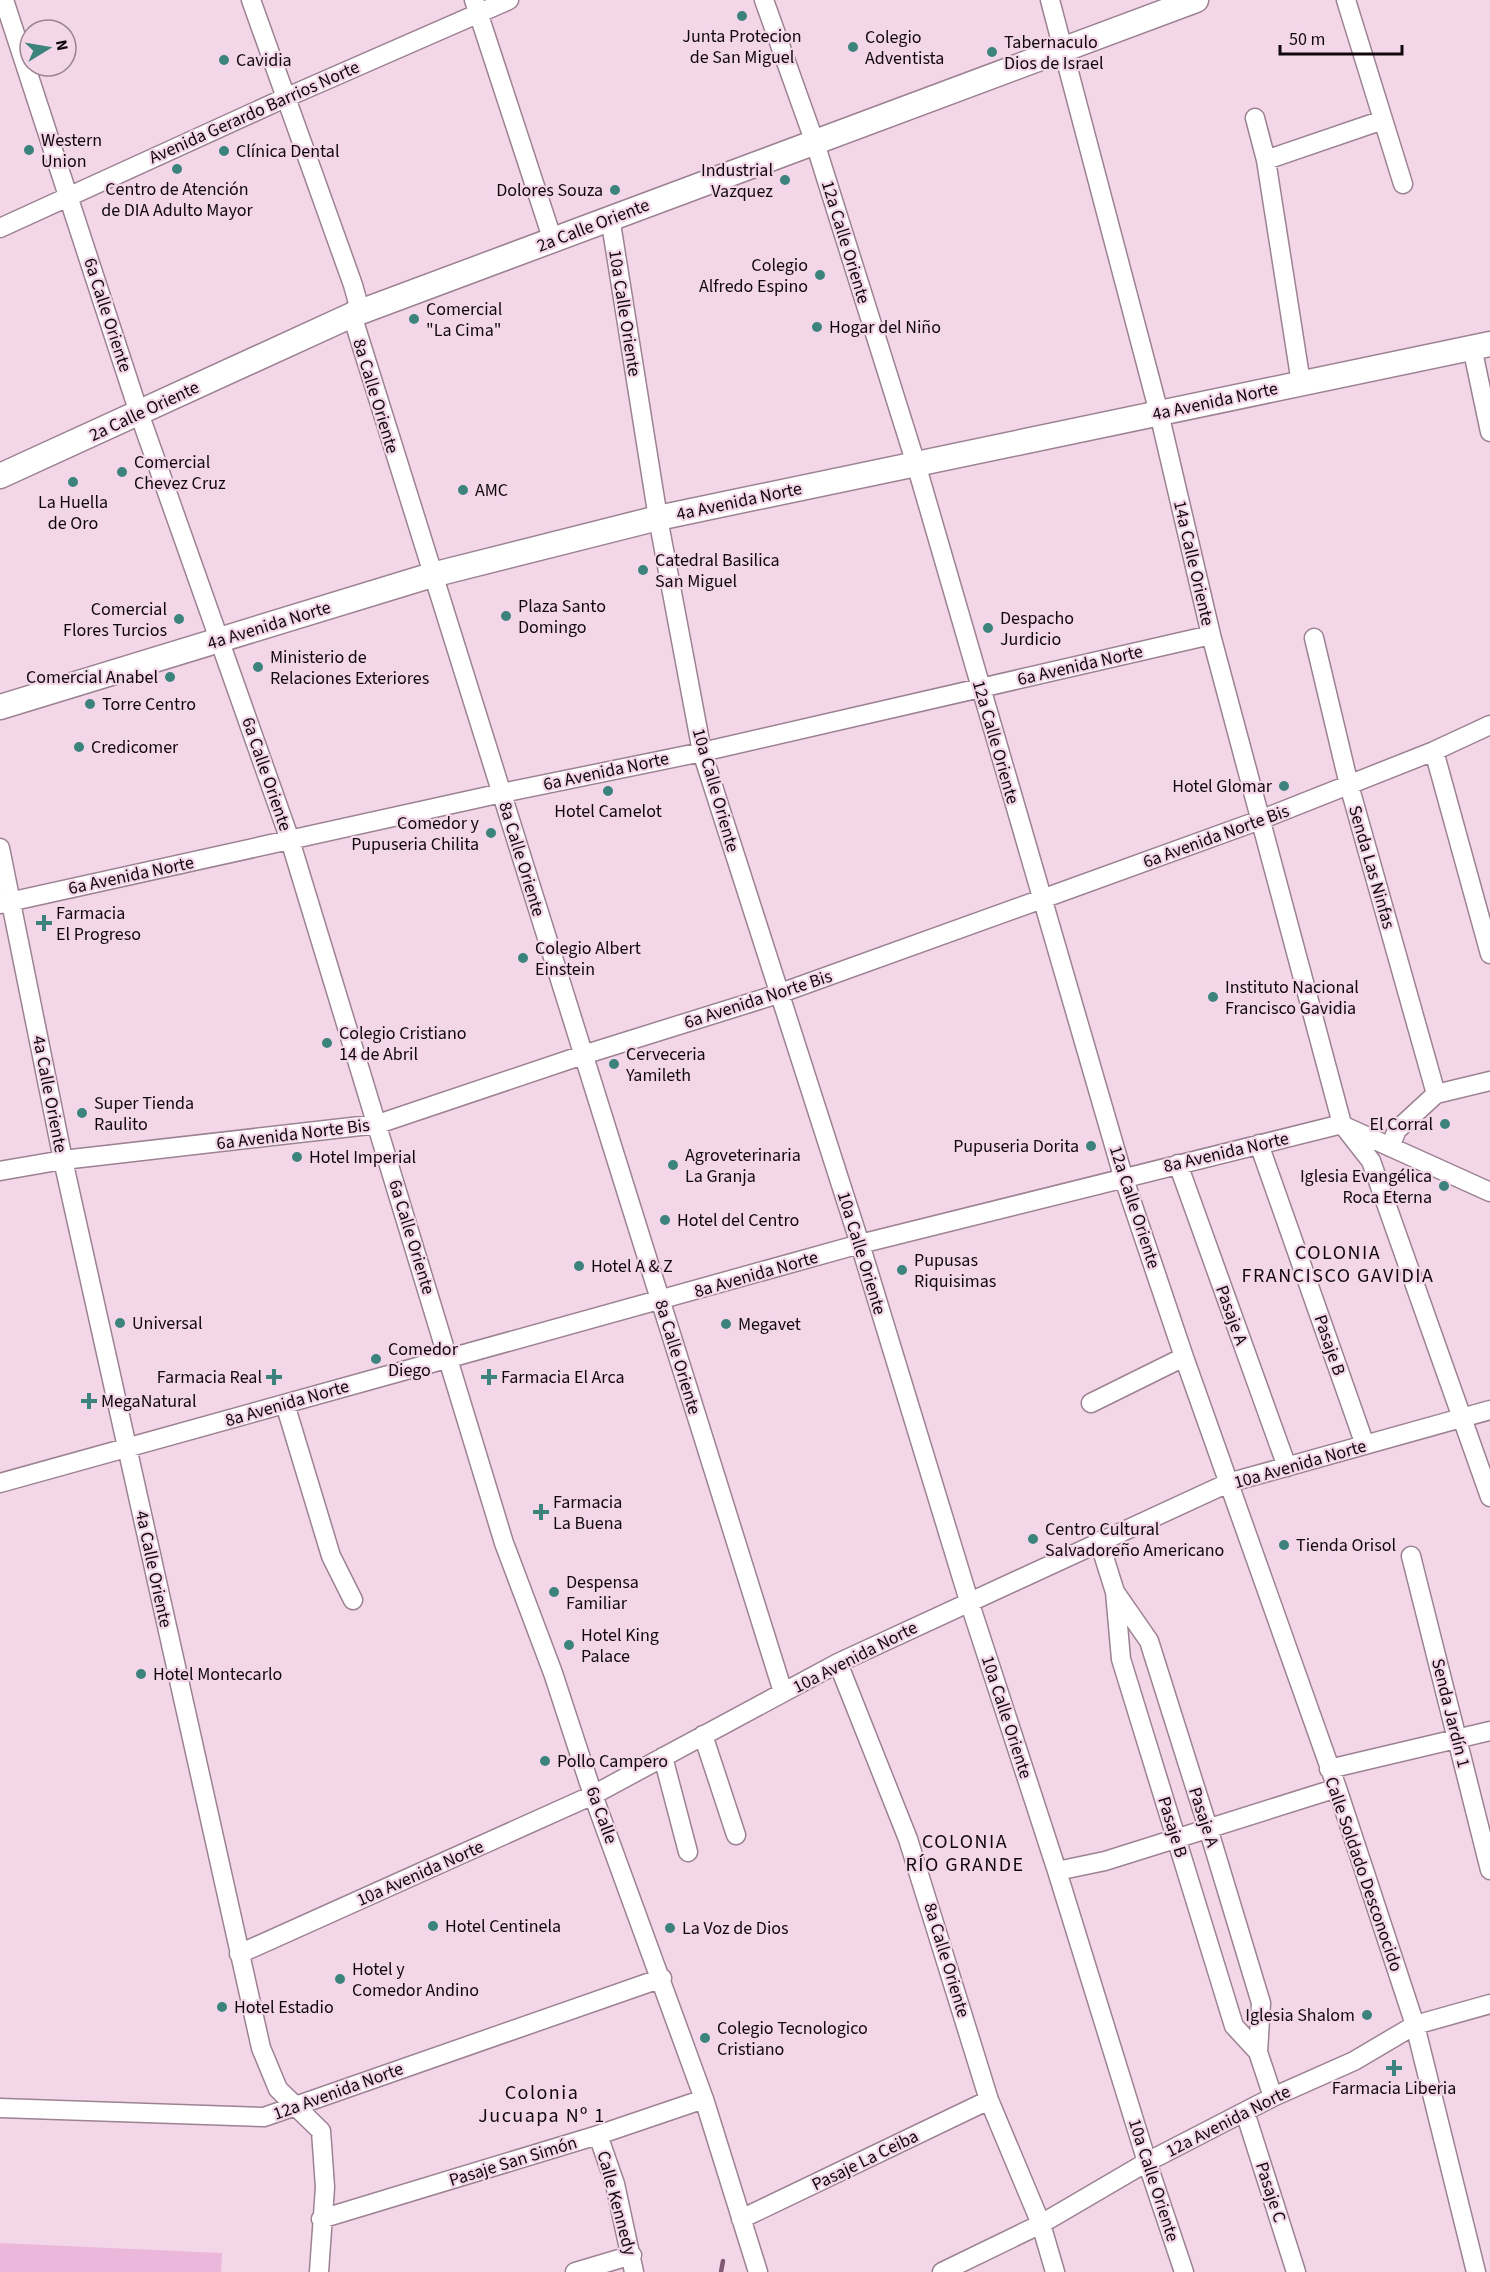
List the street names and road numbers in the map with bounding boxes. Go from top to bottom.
street label: Avenida Gerardo Barrios Norte [145,55,364,170]
street label: 12a Calle Oriente [815,177,876,307]
street label: 2a Calle Oriente [533,192,653,258]
street label: 10a Calle Oriente [602,248,647,378]
street label: 6a Calle Oriente [77,255,138,376]
street label: 8a Calle Oriente [346,336,405,457]
street label: 2a Calle Oriente [85,375,203,448]
street label: 4a Avenida Norte [1150,376,1280,427]
street label: 4a Avenida Norte [674,476,804,527]
street label: 14a Calle Oriente [1167,498,1220,628]
street label: 4a Avenida Norte [204,595,334,656]
street label: 6a Avenida Norte [1015,639,1145,692]
street label: 12a Calle Oriente [966,677,1025,807]
street label: 6a Calle Oriente [235,714,298,834]
street label: 10a Calle Oriente [686,725,745,855]
street label: 6a Avenida Norte [541,746,671,797]
street label: 6a Avenida Norte Bis [1140,798,1293,875]
street label: 8a Calle Oriente [492,799,551,920]
street label: Senda Las Ninfas [1342,802,1401,932]
street label: 6a Avenida Norte [66,850,196,901]
street label: 6a Avenida Norte Bis [681,964,835,1035]
street label: 4a Calle Oriente [26,1033,73,1155]
street label: 6a Avenida Norte Bis [215,1113,371,1156]
street label: 8a Avenida Norte [1161,1126,1291,1179]
street label: 12a Calle Oriente [1103,1143,1166,1272]
street label: 6a Calle Oriente [382,1177,441,1298]
street label: 10a Calle Oriente [831,1188,892,1318]
street label: 8a Avenida Norte [691,1245,821,1304]
street label: Pasaje A [1209,1282,1254,1349]
street label: 8a Calle Oriente [648,1297,707,1418]
street label: Pasaje B [1308,1311,1352,1379]
street label: 8a Avenida Norte [222,1374,352,1433]
street label: 10a Avenida Norte [1231,1434,1369,1495]
street label: 4a Calle Oriente [129,1508,178,1630]
street label: 10a Avenida Norte [789,1615,922,1700]
street label: 10a Calle Oriente [975,1653,1038,1782]
street label: Senda Jardín 1 [1425,1656,1476,1770]
street label: Calle Soldado Desconocido [1318,1773,1409,1975]
street label: 6a Calle [580,1783,623,1847]
street label: Pasaje A [1182,1784,1225,1851]
street label: Pasaje B [1151,1794,1194,1861]
street label: 10a Avenida Norte [353,1834,488,1913]
street label: 8a Calle Oriente [917,1900,976,2021]
street label: 12a Avenida Norte [270,2056,407,2127]
street label: 12a Avenida Norte [1162,2079,1295,2164]
street label: 10a Calle Oriente [1122,2116,1185,2245]
street label: Pasaje La Ceiba [808,2124,923,2197]
street label: Pasaje San Simón [446,2130,580,2193]
street label: Calle Kennedy [591,2148,643,2259]
street label: Pasaje C [1249,2159,1292,2226]

